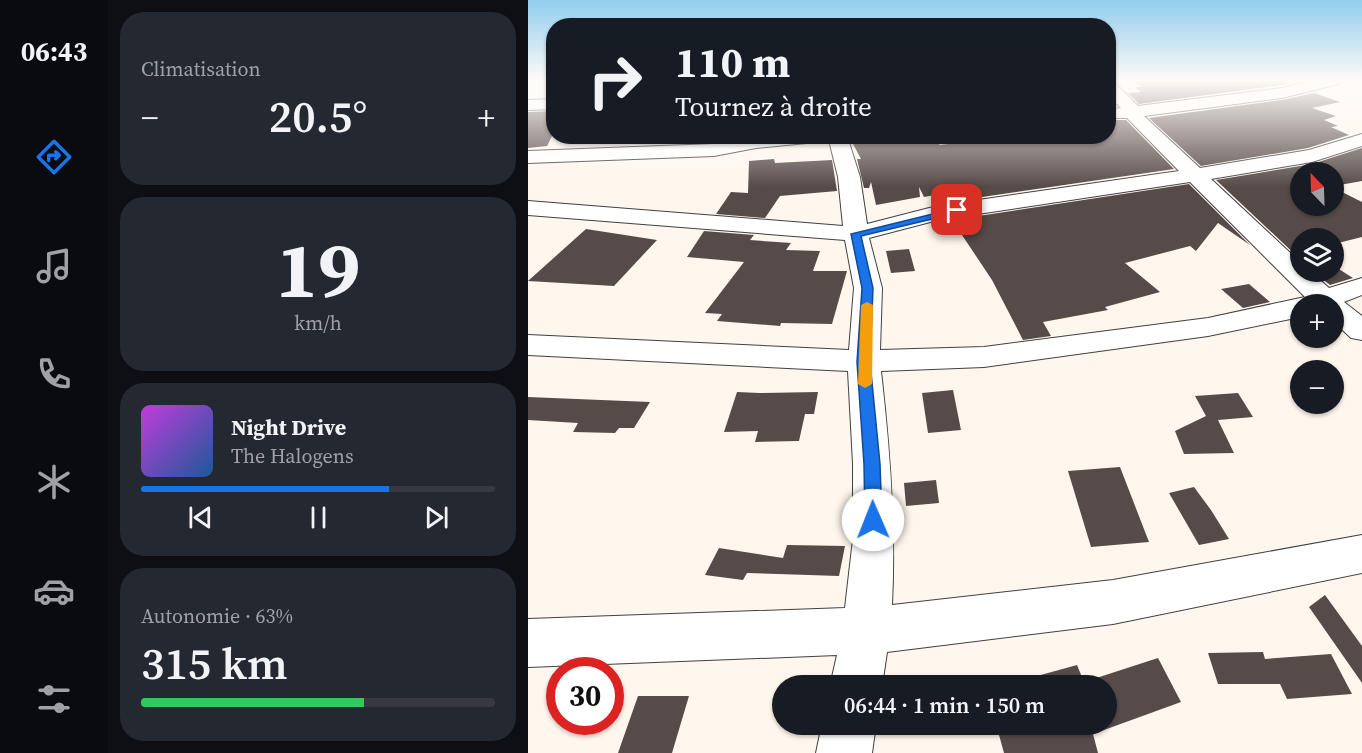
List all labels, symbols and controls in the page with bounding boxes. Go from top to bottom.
text: 06:43 [21,33,87,70]
text: 110 m [675,33,790,91]
icon: right [576,42,654,120]
text: Climatisation [141,55,261,83]
text: 20.5° [269,85,367,147]
text: Tournez à droite [675,88,872,125]
text: − [141,95,159,140]
text: + [478,95,495,140]
icon: directions [33,136,75,178]
north arrow [1290,162,1344,216]
map controls [1290,162,1344,414]
pin [931,184,982,235]
icon: arrive [940,193,973,226]
text: 19 [276,216,360,323]
button: layers [1290,228,1344,282]
icon: music [33,245,75,287]
button: + [1290,294,1344,348]
text: km/h [294,309,342,337]
icon: phone [33,353,75,395]
button: − [1290,360,1344,414]
text: Night Drive [231,412,346,442]
text: The Halogens [231,442,354,470]
icon: climate [33,461,75,503]
position arrow [841,488,905,552]
icon: previous [184,501,217,534]
icon: pause [302,501,335,534]
icon: next [420,501,453,534]
icon: car [33,570,75,612]
text: Autonomie · 63% [141,602,293,630]
text: 315 km [141,632,288,694]
speed limit sign: 30 [546,657,624,735]
icon: filters [33,678,75,720]
text: 06:44 · 1 min · 150 m [844,690,1045,720]

